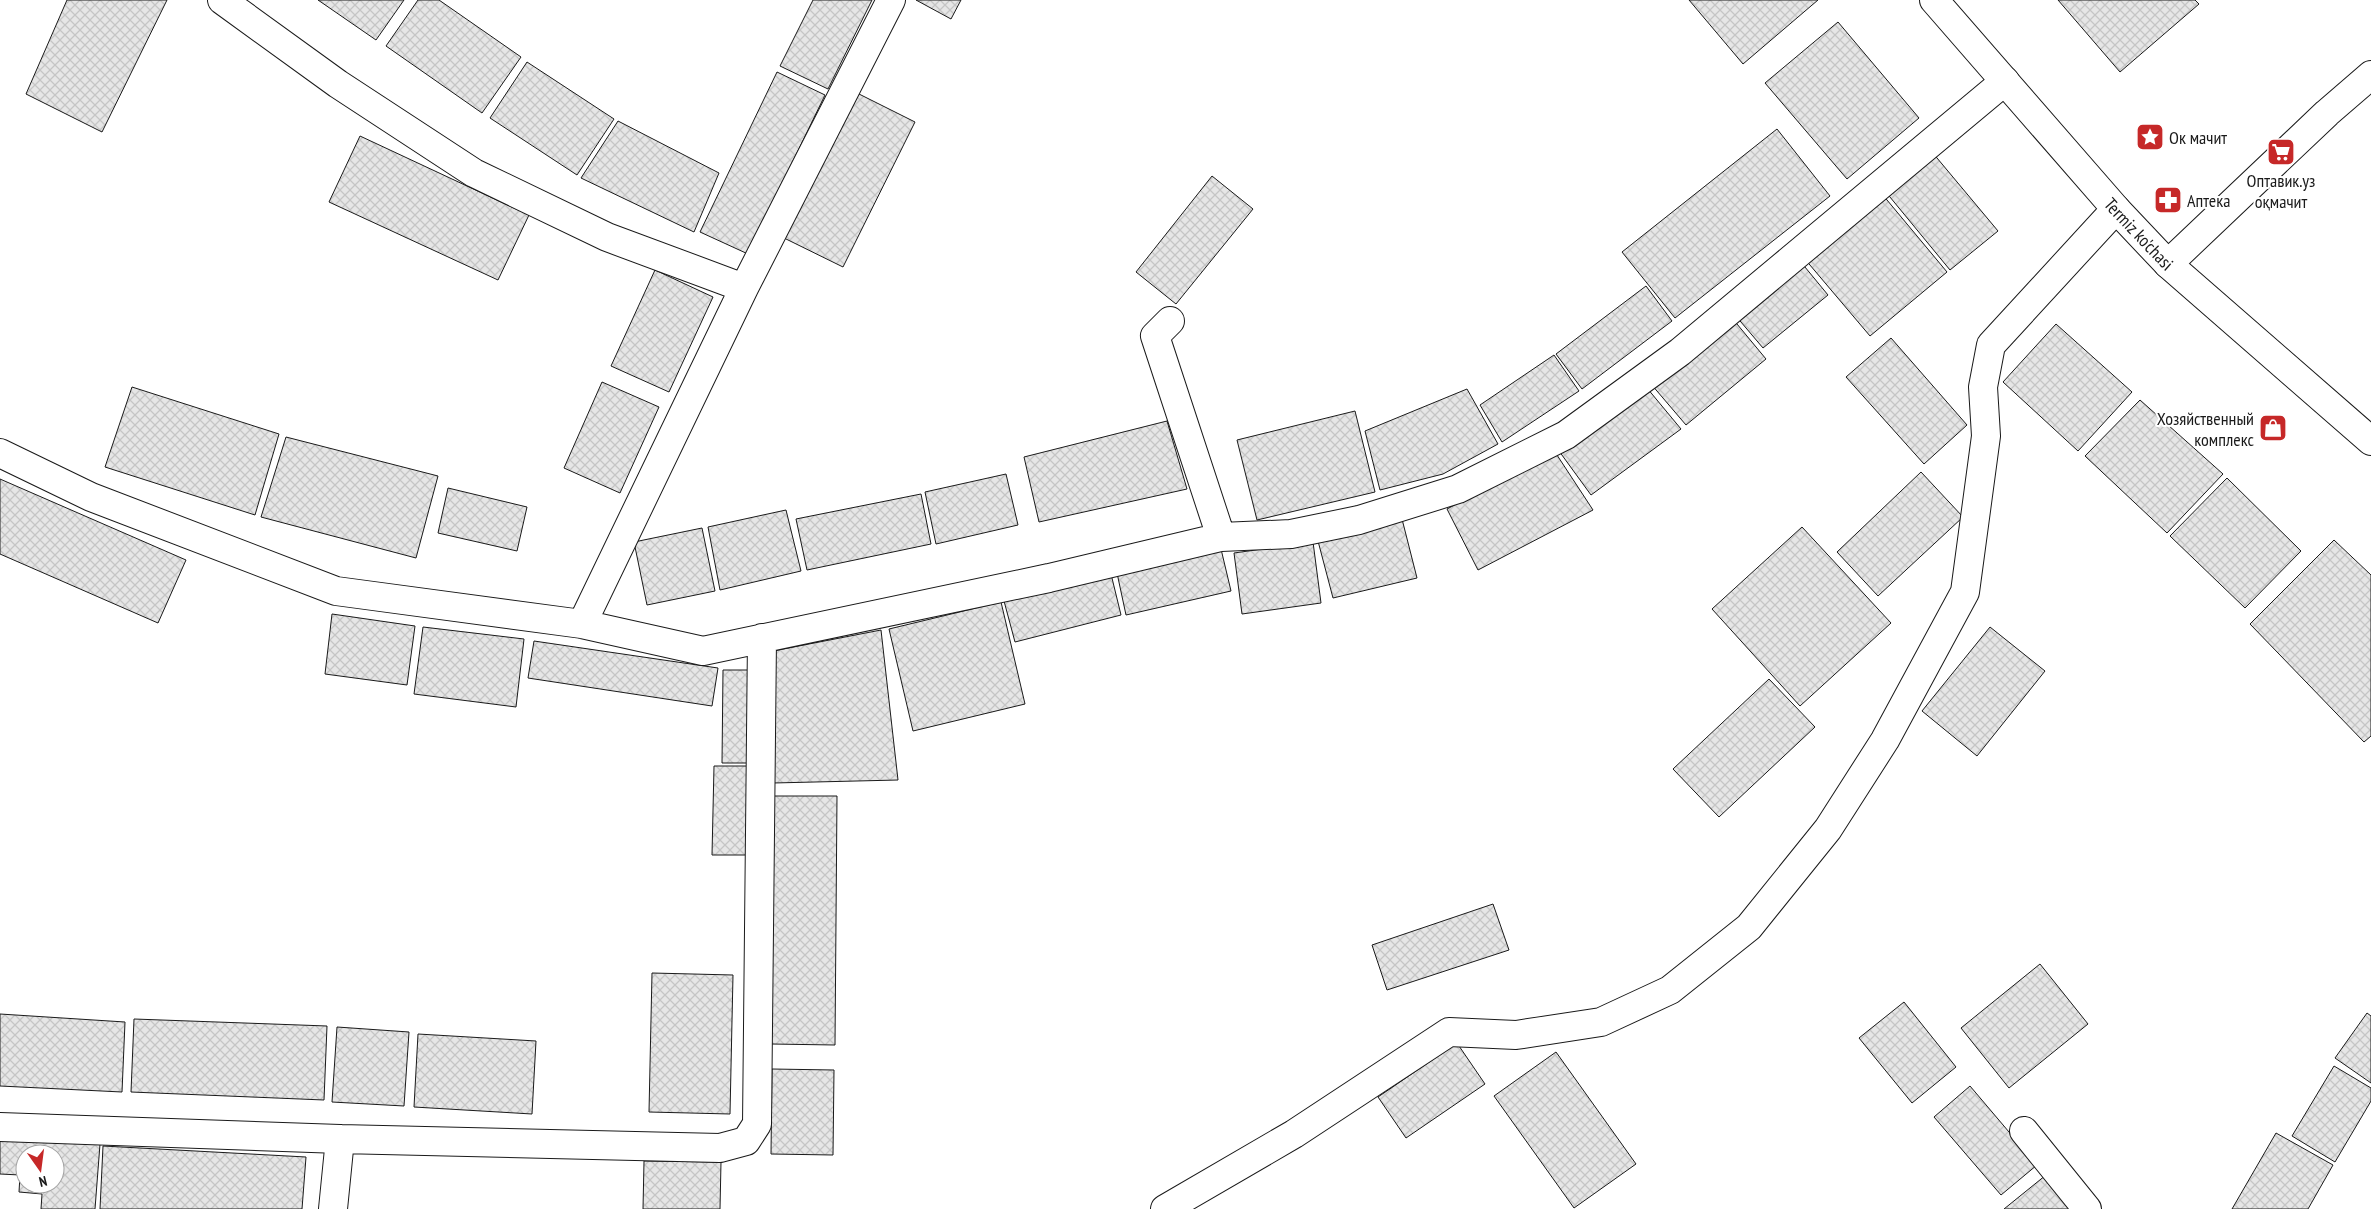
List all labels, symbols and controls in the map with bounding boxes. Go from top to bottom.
place icon: Ок мачит [2135,122,2165,152]
place label: Ок мачит [2169,126,2227,149]
supermarket icon: Оптавик.уз оқмачит [2266,137,2296,167]
place label: Оптавик.уз оқмачит [2247,169,2315,213]
pharmacy icon: Аптека [2153,185,2183,215]
place label: Аптека [2187,189,2230,212]
street label: Termiz ko'chasi [2100,193,2178,275]
place label: Хозяйственный комплекс [2157,407,2255,451]
shop icon: Хозяйственный комплекс [2258,413,2288,443]
north arrow [15,1144,65,1194]
text: N [37,1172,49,1191]

